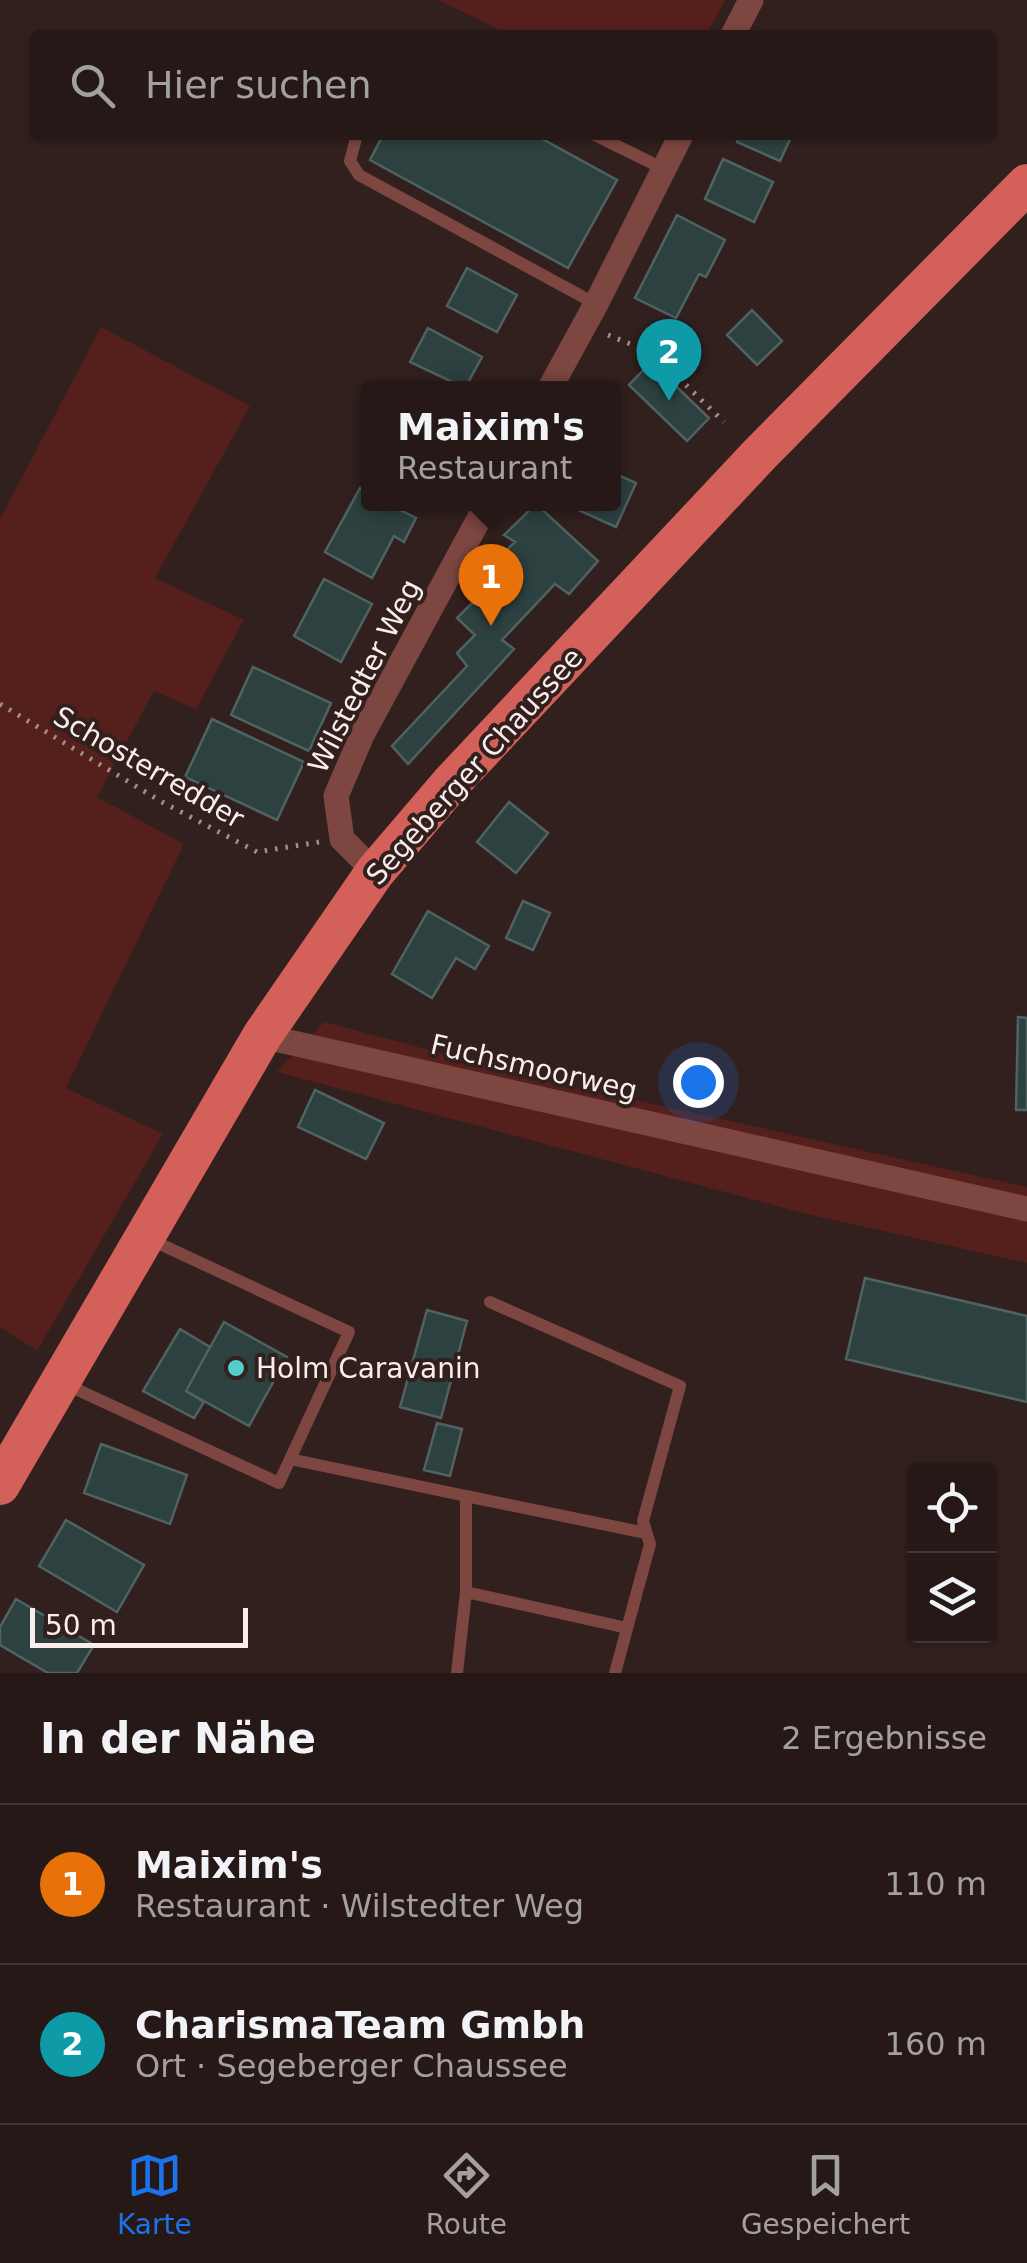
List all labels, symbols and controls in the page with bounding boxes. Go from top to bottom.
search box [30,30,997,140]
icon: search [65,58,120,113]
text: Hier suchen [145,63,372,107]
pin: 2 [636,318,702,401]
popup [361,381,621,511]
text: Maixim's [397,405,585,449]
text: Restaurant [397,449,572,487]
pin: 1 [458,544,524,626]
street label: Wilstedter Weg [301,574,427,779]
street label: Segeberger Chaussee [359,641,589,892]
street label: Schosterredder [48,700,250,836]
street label: Fuchsmoorweg [427,1028,640,1107]
your location [673,1057,724,1108]
place label: Holm Caravanin [256,1352,481,1385]
marker: Holm Caravanin [225,1357,247,1379]
map controls [907,1463,997,1643]
button: locate [907,1463,997,1553]
button: layers [907,1553,997,1643]
scale bar [30,1603,248,1648]
text: 50 m [45,1609,117,1642]
text: In der Nähe [40,1714,316,1763]
text: 2 Ergebnisse [781,1719,987,1757]
text: Maixim's [135,1843,323,1887]
text: 1 [61,1865,84,1903]
text: 110 m [885,1865,987,1903]
text: Restaurant · Wilstedter Weg [135,1887,584,1925]
text: CharismaTeam Gmbh [135,2003,585,2047]
text: 2 [61,2025,84,2063]
text: 160 m [885,2025,987,2063]
text: Ort · Segeberger Chaussee [135,2047,568,2085]
tab: Karte [117,2148,192,2241]
tab: Route [426,2148,507,2241]
tab: Gespeichert [741,2148,910,2241]

